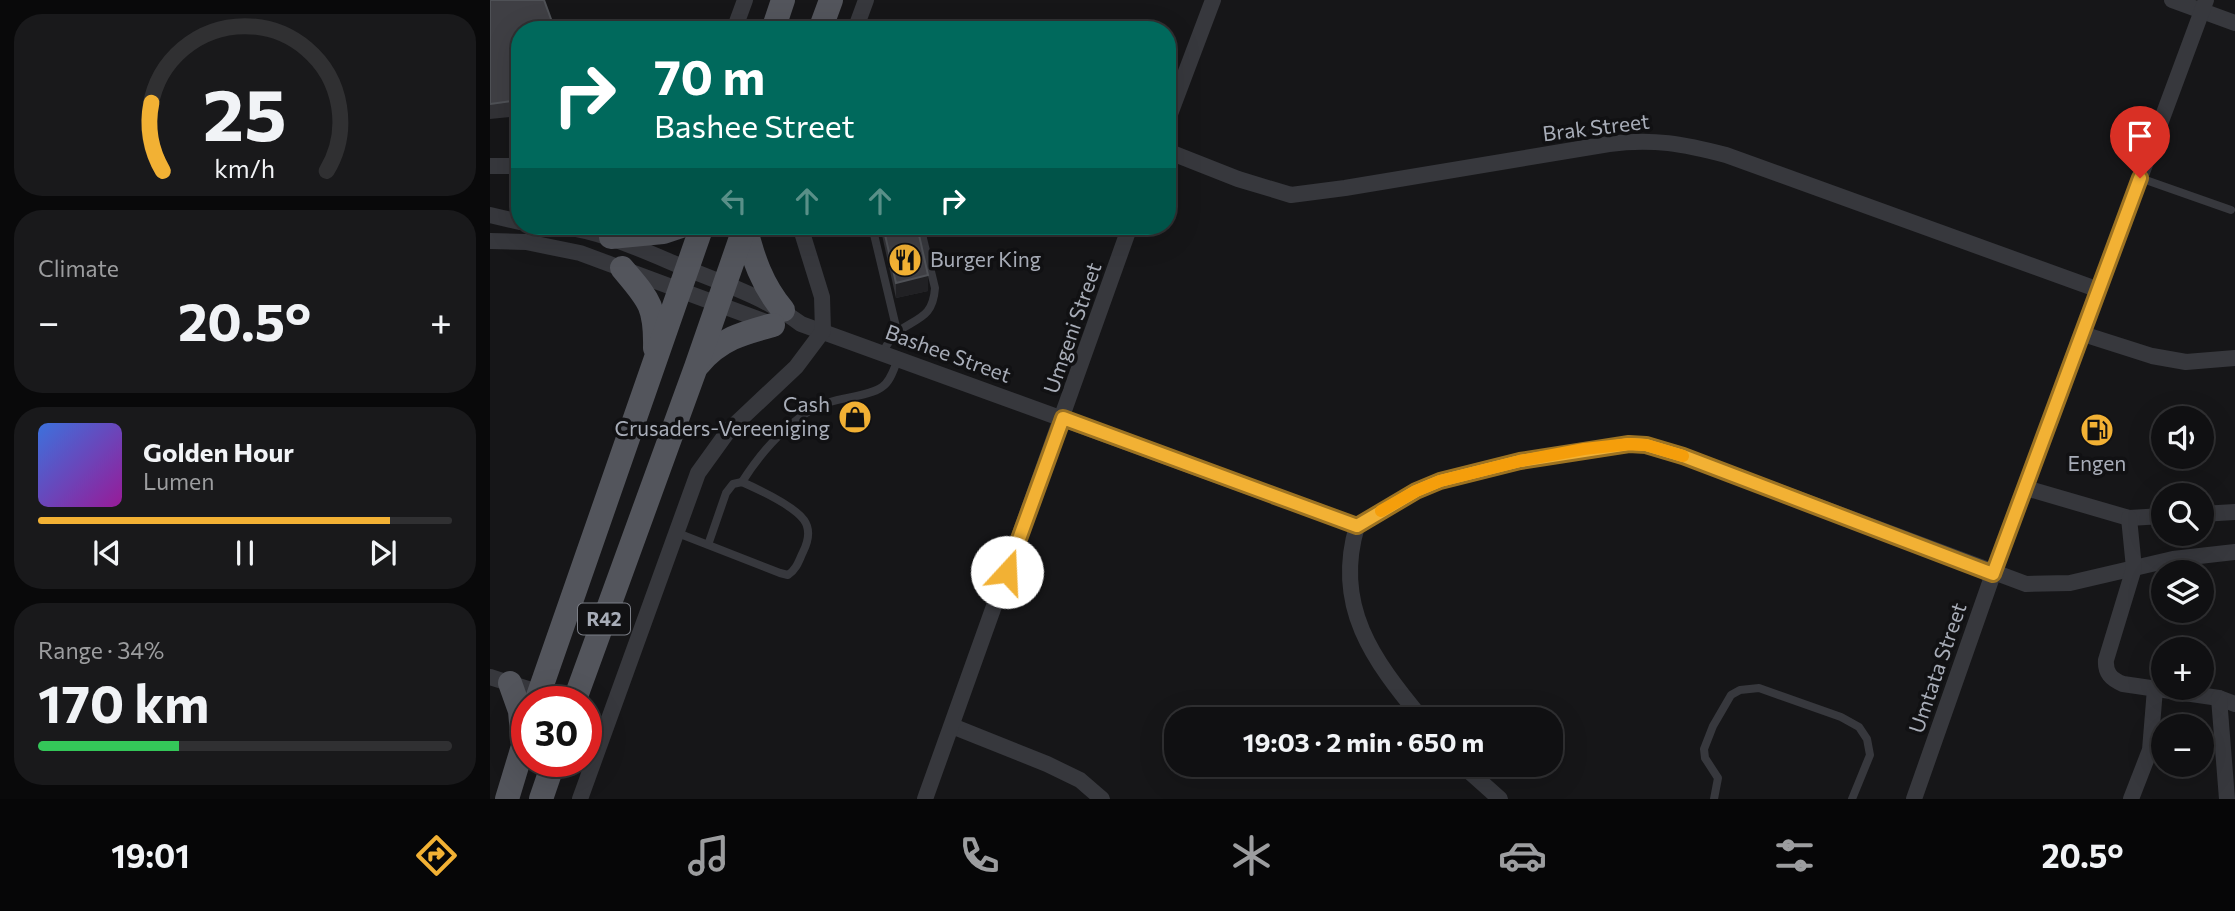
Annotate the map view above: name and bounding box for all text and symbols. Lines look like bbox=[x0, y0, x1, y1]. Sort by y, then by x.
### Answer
text: 70 m bbox=[654, 45, 765, 105]
icon: right bbox=[539, 49, 630, 140]
text: 25 bbox=[203, 68, 287, 157]
text: Bashee Street bbox=[654, 105, 855, 145]
pin bbox=[2110, 106, 2170, 178]
street label: Brak Street bbox=[1541, 108, 1651, 145]
icon: arrive bbox=[2121, 117, 2159, 155]
text: km/h bbox=[215, 153, 275, 183]
icon: left bbox=[715, 182, 753, 220]
icon: ahead bbox=[788, 182, 826, 220]
icon: ahead bbox=[861, 182, 899, 220]
icon: right bbox=[934, 182, 972, 220]
restaurant icon: Burger King bbox=[886, 241, 924, 279]
place label: Burger King bbox=[930, 246, 1041, 271]
text: Climate bbox=[38, 254, 119, 282]
street label: Umgeni Street bbox=[1038, 259, 1106, 396]
text: 20.5° bbox=[178, 288, 311, 352]
text: − bbox=[38, 297, 60, 344]
text: + bbox=[430, 297, 452, 344]
street label: Bashee Street bbox=[882, 318, 1015, 387]
place label: Cash Crusaders-Vereeniging bbox=[615, 391, 830, 440]
shop icon: Cash Crusaders-Vereeniging bbox=[836, 398, 874, 436]
map controls bbox=[2151, 406, 2214, 777]
button: sound bbox=[2151, 406, 2214, 469]
fuel station icon: Engen bbox=[2078, 411, 2116, 449]
text: Golden Hour bbox=[143, 436, 294, 467]
place label: Engen bbox=[2068, 450, 2126, 475]
text: Lumen bbox=[143, 467, 214, 495]
button: search bbox=[2151, 483, 2214, 546]
icon: previous bbox=[88, 534, 126, 572]
icon: pause bbox=[226, 534, 264, 572]
icon: next bbox=[364, 534, 402, 572]
position arrow bbox=[970, 535, 1044, 609]
button: layers bbox=[2151, 560, 2214, 623]
street label: Umtata Street bbox=[1903, 599, 1971, 736]
road number: R42 bbox=[578, 604, 630, 634]
text: Range · 34% bbox=[38, 636, 164, 664]
button: + bbox=[2151, 637, 2214, 700]
text: 170 km bbox=[38, 670, 210, 734]
speed limit sign: 30 bbox=[511, 686, 602, 777]
button: − bbox=[2151, 714, 2214, 777]
text: 19:03 · 2 min · 650 m bbox=[1243, 726, 1484, 757]
icon: directions bbox=[412, 831, 461, 880]
icon: music bbox=[684, 831, 733, 880]
icon: phone bbox=[955, 831, 1004, 880]
icon: climate bbox=[1227, 831, 1276, 880]
icon: car bbox=[1498, 831, 1547, 880]
icon: filters bbox=[1770, 831, 1819, 880]
text: 19:01 bbox=[111, 835, 190, 875]
text: 20.5° bbox=[2042, 835, 2124, 875]

